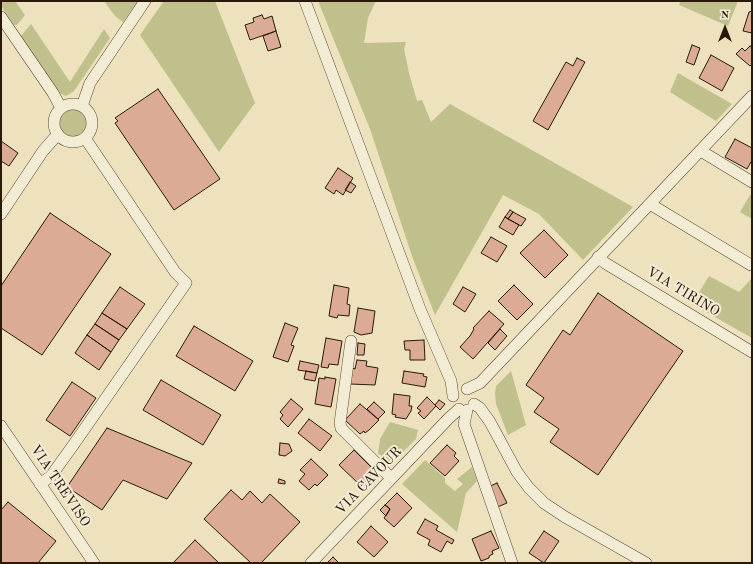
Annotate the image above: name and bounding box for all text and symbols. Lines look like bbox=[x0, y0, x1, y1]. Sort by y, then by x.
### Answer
north arrow bbox=[705, 8, 745, 48]
text: N bbox=[721, 10, 729, 21]
street label: VIA TIRINO bbox=[643, 264, 723, 320]
street label: VIA TREVISO bbox=[26, 442, 94, 530]
street label: VIA CAVOUR bbox=[332, 443, 406, 519]

